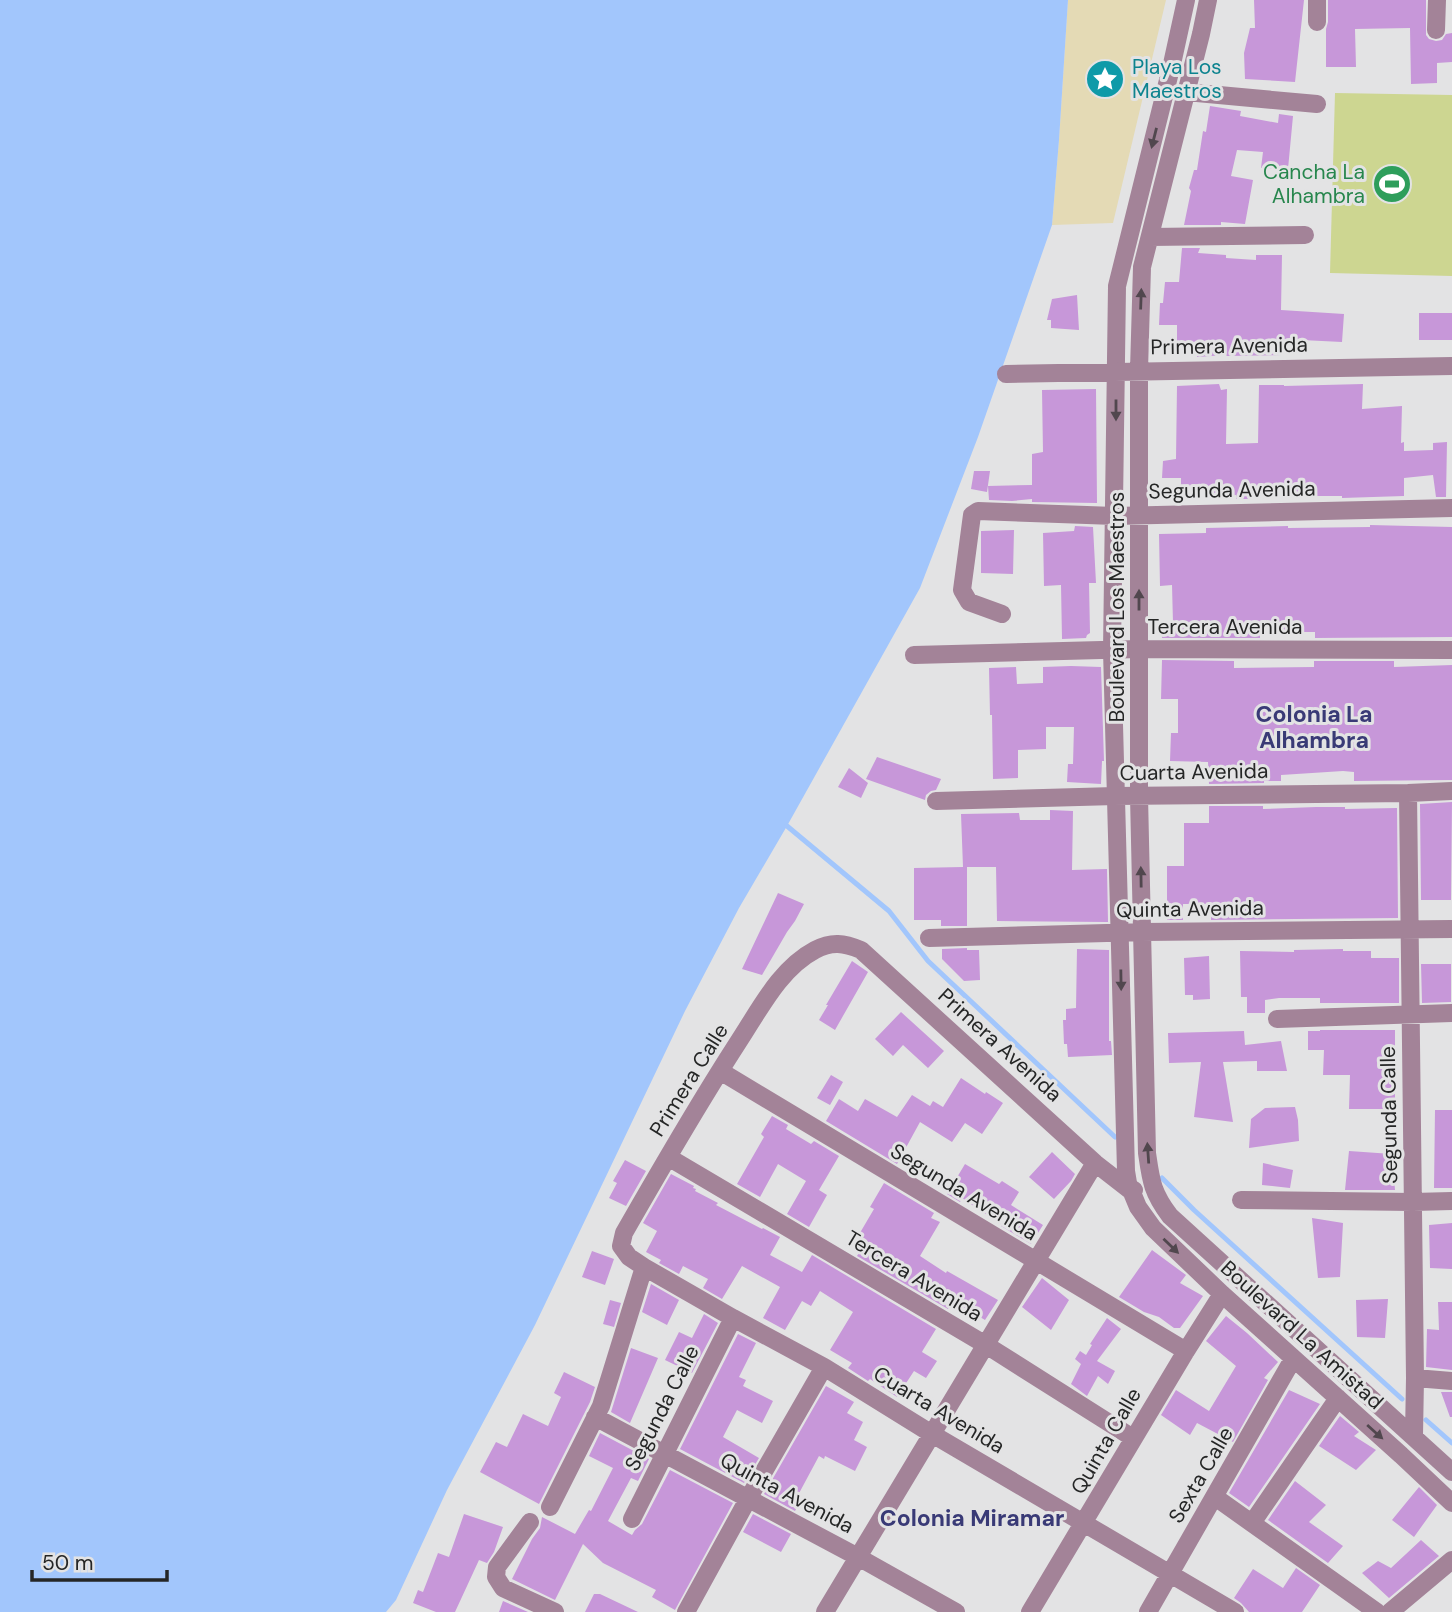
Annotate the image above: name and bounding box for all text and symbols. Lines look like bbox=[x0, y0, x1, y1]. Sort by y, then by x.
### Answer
place label: Playa Los Maestros bbox=[1132, 53, 1222, 105]
place icon: Playa Los Maestros bbox=[1084, 58, 1126, 100]
one-way arrow bbox=[1148, 127, 1159, 149]
place label: Cancha La Alhambra bbox=[1263, 158, 1365, 210]
sports icon: Cancha La Alhambra bbox=[1371, 163, 1413, 205]
one-way arrow bbox=[1136, 288, 1147, 310]
street label: Primera Avenida bbox=[1150, 331, 1308, 361]
one-way arrow bbox=[1110, 399, 1122, 421]
street label: Segunda Avenida bbox=[1148, 475, 1316, 505]
street label: Boulevard Los Maestros bbox=[1103, 492, 1131, 722]
one-way arrow bbox=[1133, 589, 1145, 611]
street label: Tercera Avenida bbox=[1148, 613, 1302, 641]
district label: Colonia La Alhambra bbox=[1256, 699, 1372, 755]
street label: Cuarta Avenida bbox=[1119, 757, 1269, 787]
one-way arrow bbox=[1136, 865, 1147, 887]
street label: Quinta Avenida bbox=[1116, 894, 1264, 924]
one-way arrow bbox=[1115, 970, 1127, 992]
street label: Primera Avenida bbox=[932, 982, 1068, 1108]
street label: Primera Calle bbox=[643, 1018, 735, 1142]
street label: Segunda Calle bbox=[1374, 1046, 1404, 1184]
street label: Segunda Avenida bbox=[885, 1137, 1043, 1247]
one-way arrow bbox=[1142, 1142, 1153, 1164]
street label: Tercera Avenida bbox=[840, 1224, 988, 1328]
one-way arrow bbox=[1162, 1237, 1179, 1253]
street label: Boulevard La Amistad bbox=[1215, 1254, 1389, 1416]
street label: Segunda Calle bbox=[618, 1340, 706, 1476]
street label: Cuarta Avenida bbox=[868, 1360, 1010, 1460]
street label: Quinta Calle bbox=[1064, 1383, 1148, 1499]
street label: Sexta Calle bbox=[1162, 1422, 1240, 1528]
one-way arrow bbox=[1366, 1424, 1384, 1440]
street label: Quinta Avenida bbox=[715, 1446, 859, 1540]
district label: Colonia Miramar bbox=[880, 1503, 1064, 1533]
scale bar bbox=[32, 1538, 166, 1582]
text: 50 m bbox=[42, 1549, 93, 1577]

